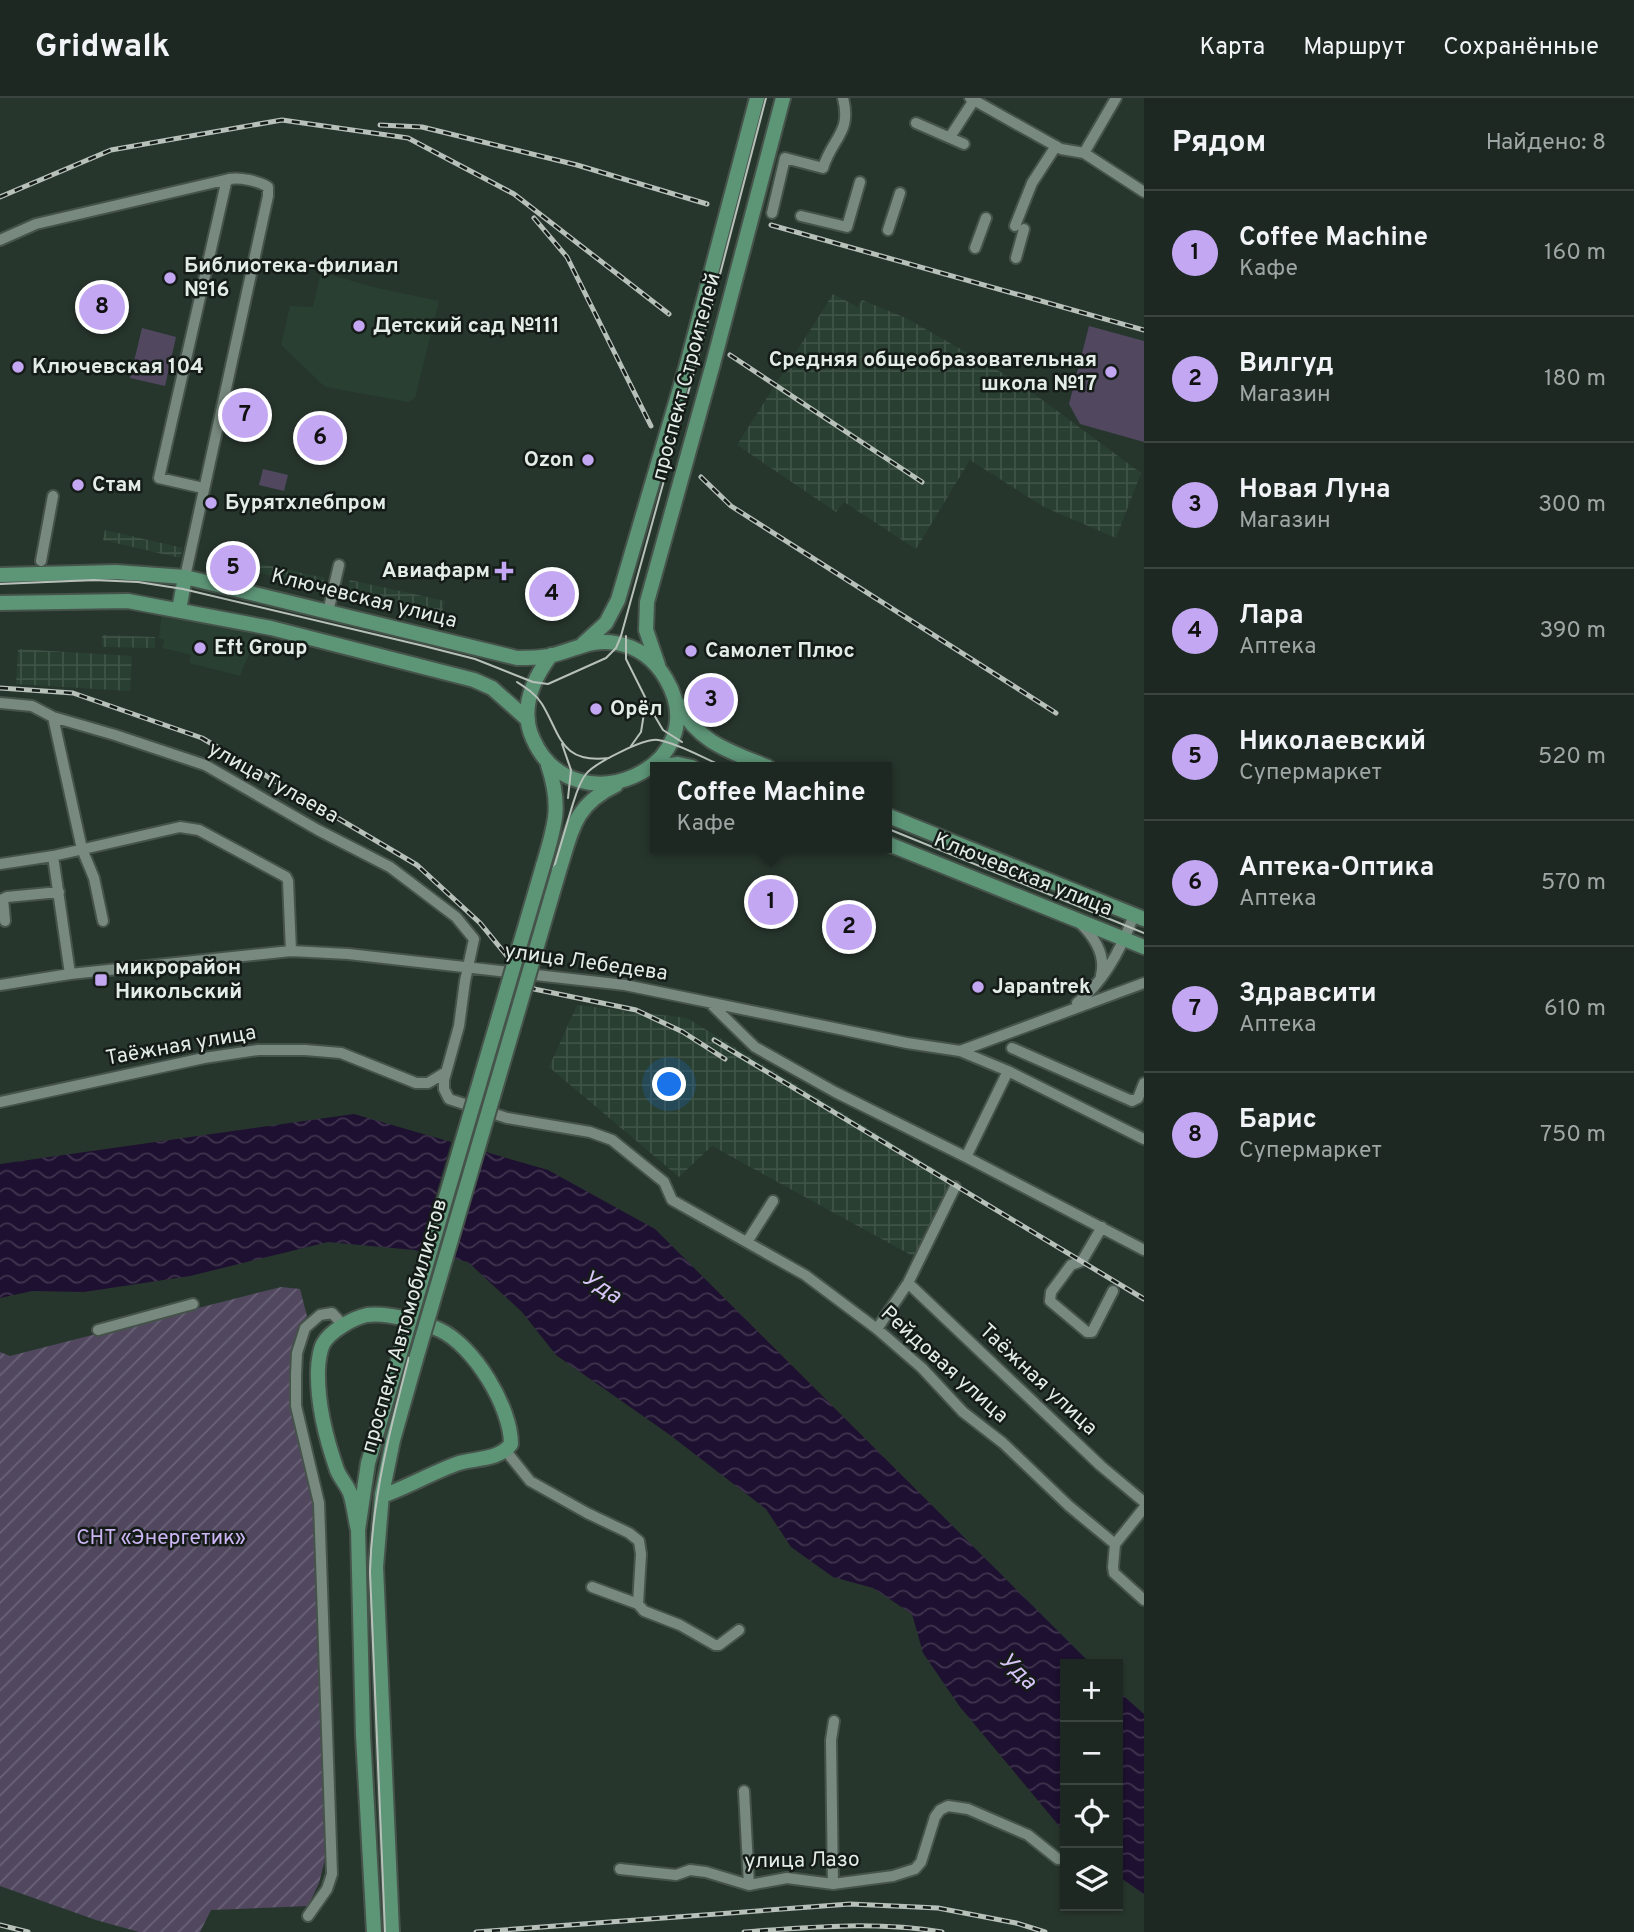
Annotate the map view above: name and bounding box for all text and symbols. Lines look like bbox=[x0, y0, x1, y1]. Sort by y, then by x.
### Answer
text: Gridwalk bbox=[35, 27, 170, 69]
text: Карта bbox=[1199, 33, 1265, 63]
text: Маршрут bbox=[1303, 33, 1405, 63]
text: Сохранённые bbox=[1443, 33, 1599, 63]
text: Рядом bbox=[1172, 125, 1266, 162]
text: Найдено: 8 bbox=[1486, 129, 1606, 158]
text: Coffee Machine bbox=[1239, 222, 1428, 255]
text: 1 bbox=[1190, 239, 1200, 268]
text: 160 m bbox=[1544, 239, 1606, 268]
place label: Библиотека-филиал №16 bbox=[184, 253, 399, 304]
text: Кафе bbox=[1239, 255, 1298, 284]
marker: Библиотека-филиал №16 bbox=[162, 270, 178, 286]
street label: проспект Строителей bbox=[646, 270, 728, 484]
pin: 8 bbox=[79, 281, 125, 333]
place label: Детский сад №111 bbox=[373, 313, 560, 340]
marker: Детский сад №111 bbox=[351, 318, 367, 334]
place label: Средняя общеобразовательная школа №17 bbox=[769, 347, 1097, 398]
text: Вилгуд bbox=[1239, 348, 1334, 381]
place label: Ключевская 104 bbox=[32, 354, 204, 381]
marker: Ключевская 104 bbox=[10, 359, 26, 375]
marker: Средняя общеобразовательная школа №17 bbox=[1103, 364, 1119, 380]
text: 2 bbox=[1188, 365, 1202, 394]
text: 180 m bbox=[1544, 365, 1606, 394]
text: Магазин bbox=[1239, 381, 1331, 410]
pin: 7 bbox=[222, 389, 268, 441]
pin: 6 bbox=[297, 412, 343, 464]
place label: Ozon bbox=[524, 447, 574, 474]
marker: Ozon bbox=[580, 452, 596, 468]
place label: Стам bbox=[92, 472, 142, 499]
text: Новая Луна bbox=[1239, 474, 1391, 507]
marker: Стам bbox=[70, 477, 86, 493]
place label: Бурятхлебпром bbox=[225, 490, 386, 517]
text: 3 bbox=[1188, 491, 1202, 520]
text: 300 m bbox=[1538, 491, 1606, 520]
marker: Бурятхлебпром bbox=[203, 495, 219, 511]
text: Магазин bbox=[1239, 507, 1331, 536]
pin: 5 bbox=[210, 542, 256, 594]
place label: Авиафарм bbox=[382, 558, 490, 585]
street label: Ключевская улица bbox=[268, 563, 460, 635]
marker: Авиафарм bbox=[496, 563, 512, 579]
pin: 4 bbox=[529, 568, 575, 620]
text: Лара bbox=[1239, 600, 1303, 633]
text: 4 bbox=[1188, 617, 1202, 646]
text: 390 m bbox=[1539, 617, 1606, 646]
text: Аптека bbox=[1239, 633, 1316, 662]
place label: Eft Group bbox=[214, 635, 307, 662]
place label: Самолет Плюс bbox=[705, 638, 855, 665]
marker: Eft Group bbox=[192, 640, 208, 656]
marker: Самолет Плюс bbox=[683, 643, 699, 659]
pin: 3 bbox=[688, 674, 734, 726]
place label: Орёл bbox=[610, 696, 663, 723]
marker: Орёл bbox=[588, 701, 604, 717]
text: Николаевский bbox=[1239, 726, 1426, 759]
street label: улица Тулаева bbox=[203, 736, 343, 830]
text: 5 bbox=[1188, 743, 1202, 772]
text: 520 m bbox=[1538, 743, 1606, 772]
text: Супермаркет bbox=[1239, 759, 1382, 788]
popup bbox=[650, 762, 892, 853]
text: Coffee Machine bbox=[677, 777, 865, 810]
text: Кафе bbox=[677, 810, 735, 839]
street label: Ключевская улица bbox=[930, 827, 1116, 923]
text: Аптека-Оптика bbox=[1239, 852, 1434, 885]
text: 6 bbox=[1188, 869, 1202, 898]
text: 570 m bbox=[1541, 869, 1606, 898]
pin: 1 bbox=[748, 876, 794, 928]
text: Аптека bbox=[1239, 885, 1316, 914]
pin: 2 bbox=[826, 901, 872, 953]
street label: улица Лебедева bbox=[503, 938, 669, 988]
place label: микрорайон Никольский bbox=[115, 955, 242, 1006]
marker: микрорайон Никольский bbox=[93, 972, 109, 988]
place label: Japantrek bbox=[992, 974, 1091, 1001]
text: Здравсити bbox=[1239, 978, 1377, 1011]
marker: Japantrek bbox=[970, 979, 986, 995]
text: 7 bbox=[1189, 995, 1201, 1024]
text: 610 m bbox=[1544, 995, 1606, 1024]
text: Аптека bbox=[1239, 1011, 1316, 1040]
street label: Таёжная улица bbox=[104, 1019, 258, 1073]
your location bbox=[652, 1067, 686, 1101]
text: Барис bbox=[1239, 1104, 1317, 1137]
text: 8 bbox=[1188, 1121, 1202, 1150]
text: 750 m bbox=[1540, 1121, 1606, 1150]
text: Супермаркет bbox=[1239, 1137, 1382, 1166]
street label: проспект Автомобилистов bbox=[356, 1196, 454, 1456]
water label: Уда bbox=[576, 1264, 626, 1312]
street label: Рейдовая улица bbox=[874, 1300, 1014, 1430]
street label: Таёжная улица bbox=[973, 1318, 1103, 1442]
park label: СНТ «Энергетик» bbox=[76, 1525, 246, 1552]
water label: Уда bbox=[992, 1647, 1042, 1697]
map controls bbox=[1060, 1659, 1123, 1911]
button: + bbox=[1060, 1659, 1123, 1722]
button: − bbox=[1060, 1722, 1123, 1785]
button: locate bbox=[1060, 1785, 1123, 1848]
street label: улица Лазо bbox=[744, 1846, 860, 1876]
button: layers bbox=[1060, 1848, 1123, 1911]

